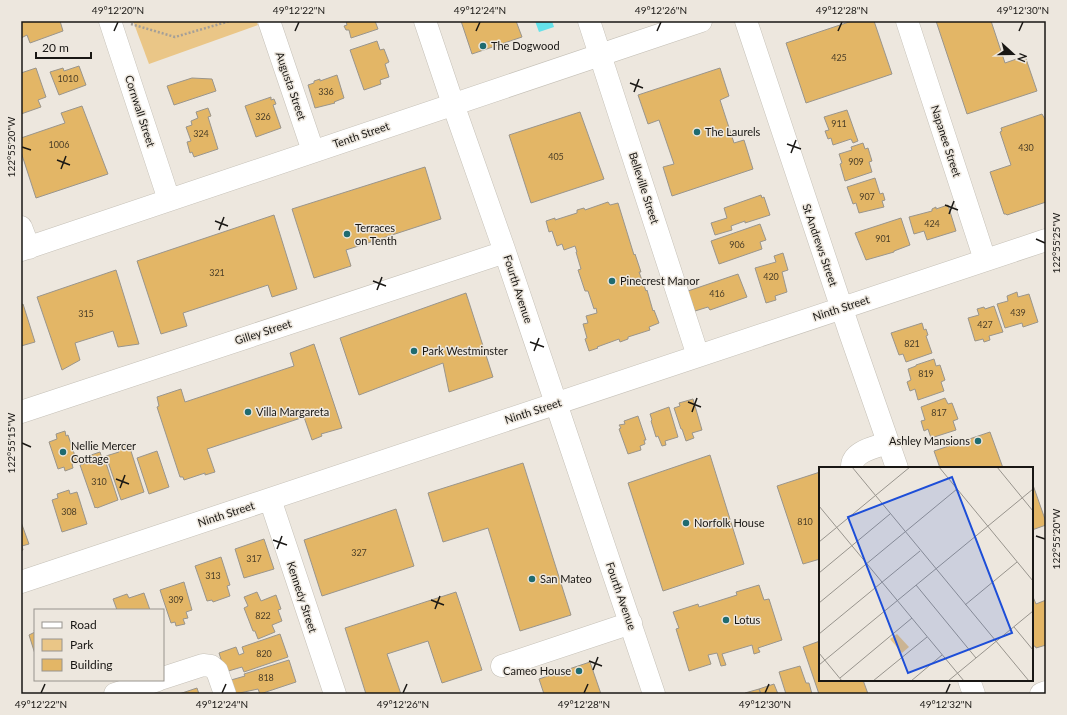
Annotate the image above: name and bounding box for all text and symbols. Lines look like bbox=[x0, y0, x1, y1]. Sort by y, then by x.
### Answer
text: 49°12'20"N bbox=[92, 4, 144, 16]
text: 49°12'22"N bbox=[273, 4, 325, 16]
text: 49°12'24"N bbox=[454, 4, 506, 16]
text: 49°12'26"N bbox=[635, 4, 687, 16]
text: 49°12'28"N bbox=[816, 4, 868, 16]
text: 49°12'30"N bbox=[997, 4, 1049, 16]
scale bar bbox=[36, 34, 91, 60]
north arrow bbox=[993, 34, 1033, 74]
place label: The Dogwood bbox=[491, 39, 560, 52]
text: 20 m bbox=[42, 40, 69, 55]
marker: The Dogwood bbox=[478, 41, 488, 51]
street label: Augusta Street bbox=[274, 50, 309, 122]
text: N bbox=[1015, 51, 1030, 64]
house number: 425 bbox=[831, 52, 847, 63]
house number: 1010 bbox=[58, 73, 78, 84]
street label: Cornwall Street bbox=[123, 73, 158, 148]
house number: 336 bbox=[318, 86, 334, 97]
street label: Napanee Street bbox=[929, 103, 964, 179]
house number: 326 bbox=[255, 111, 271, 122]
text: 122°55'20"W bbox=[5, 116, 17, 177]
house number: 911 bbox=[831, 118, 847, 129]
street label: Tenth Street bbox=[331, 119, 391, 150]
place label: The Laurels bbox=[705, 125, 761, 138]
marker: The Laurels bbox=[692, 127, 702, 137]
house number: 324 bbox=[193, 128, 209, 139]
house number: 1006 bbox=[49, 139, 69, 150]
house number: 430 bbox=[1018, 142, 1034, 153]
street label: Belleville Street bbox=[627, 150, 662, 225]
house number: 405 bbox=[548, 151, 564, 162]
house number: 909 bbox=[848, 156, 864, 167]
house number: 907 bbox=[859, 191, 875, 202]
street label: St Andrews Street bbox=[800, 202, 841, 288]
text: 122°55'25"W bbox=[1050, 212, 1062, 273]
house number: 424 bbox=[924, 218, 940, 229]
place label: Terraces on Tenth bbox=[355, 221, 397, 247]
marker: Terraces on Tenth bbox=[342, 229, 352, 239]
house number: 901 bbox=[875, 233, 891, 244]
house number: 906 bbox=[729, 239, 745, 250]
street label: Fourth Avenue bbox=[501, 253, 536, 325]
house number: 321 bbox=[209, 267, 225, 278]
house number: 420 bbox=[763, 271, 779, 282]
place label: Pinecrest Manor bbox=[620, 274, 699, 287]
marker: Pinecrest Manor bbox=[607, 276, 617, 286]
house number: 416 bbox=[709, 288, 725, 299]
street label: Ninth Street bbox=[811, 292, 871, 323]
house number: 439 bbox=[1010, 307, 1026, 318]
house number: 315 bbox=[78, 308, 94, 319]
street label: Gilley Street bbox=[233, 316, 293, 347]
house number: 427 bbox=[977, 319, 993, 330]
house number: 821 bbox=[904, 338, 920, 349]
place label: Park Westminster bbox=[422, 344, 508, 357]
marker: Park Westminster bbox=[409, 346, 419, 356]
house number: 819 bbox=[918, 368, 934, 379]
street label: Ninth Street bbox=[503, 395, 563, 426]
place label: Villa Margareta bbox=[256, 405, 329, 418]
marker: Villa Margareta bbox=[243, 407, 253, 417]
house number: 817 bbox=[931, 407, 947, 418]
text: 122°55'15"W bbox=[5, 412, 17, 473]
place label: Ashley Mansions bbox=[889, 434, 970, 447]
marker: Ashley Mansions bbox=[973, 436, 983, 446]
place label: Nellie Mercer Cottage bbox=[71, 439, 136, 465]
marker: Nellie Mercer Cottage bbox=[58, 447, 68, 457]
inset map bbox=[819, 467, 1033, 681]
house number: 310 bbox=[91, 476, 107, 487]
street label: Ninth Street bbox=[196, 498, 256, 529]
house number: 308 bbox=[61, 506, 77, 517]
text: 122°55'20"W bbox=[1050, 508, 1062, 569]
place label: Norfolk House bbox=[694, 516, 765, 529]
house number: 810 bbox=[797, 516, 813, 527]
marker: Norfolk House bbox=[681, 518, 691, 528]
house number: 327 bbox=[351, 547, 367, 558]
house number: 317 bbox=[246, 553, 262, 564]
street label: Kennedy Street bbox=[285, 560, 320, 634]
street label: Fourth Avenue bbox=[604, 560, 639, 632]
house number: 313 bbox=[205, 570, 221, 581]
place label: San Mateo bbox=[540, 572, 592, 585]
marker: San Mateo bbox=[527, 574, 537, 584]
house number: 309 bbox=[168, 594, 184, 605]
legend bbox=[34, 609, 164, 681]
house number: 822 bbox=[255, 610, 271, 621]
place label: Lotus bbox=[734, 613, 760, 626]
marker: Lotus bbox=[721, 615, 731, 625]
text: Road bbox=[70, 617, 97, 632]
text: Park bbox=[70, 637, 94, 652]
house number: 820 bbox=[256, 648, 272, 659]
text: Building bbox=[70, 657, 113, 672]
place label: Cameo House bbox=[503, 664, 571, 677]
marker: Cameo House bbox=[574, 666, 584, 676]
house number: 818 bbox=[258, 672, 274, 683]
text: 49°12'22"N bbox=[15, 698, 67, 710]
text: 49°12'24"N bbox=[196, 698, 248, 710]
text: 49°12'26"N bbox=[377, 698, 429, 710]
text: 49°12'28"N bbox=[558, 698, 610, 710]
text: 49°12'30"N bbox=[739, 698, 791, 710]
text: 49°12'32"N bbox=[920, 698, 972, 710]

